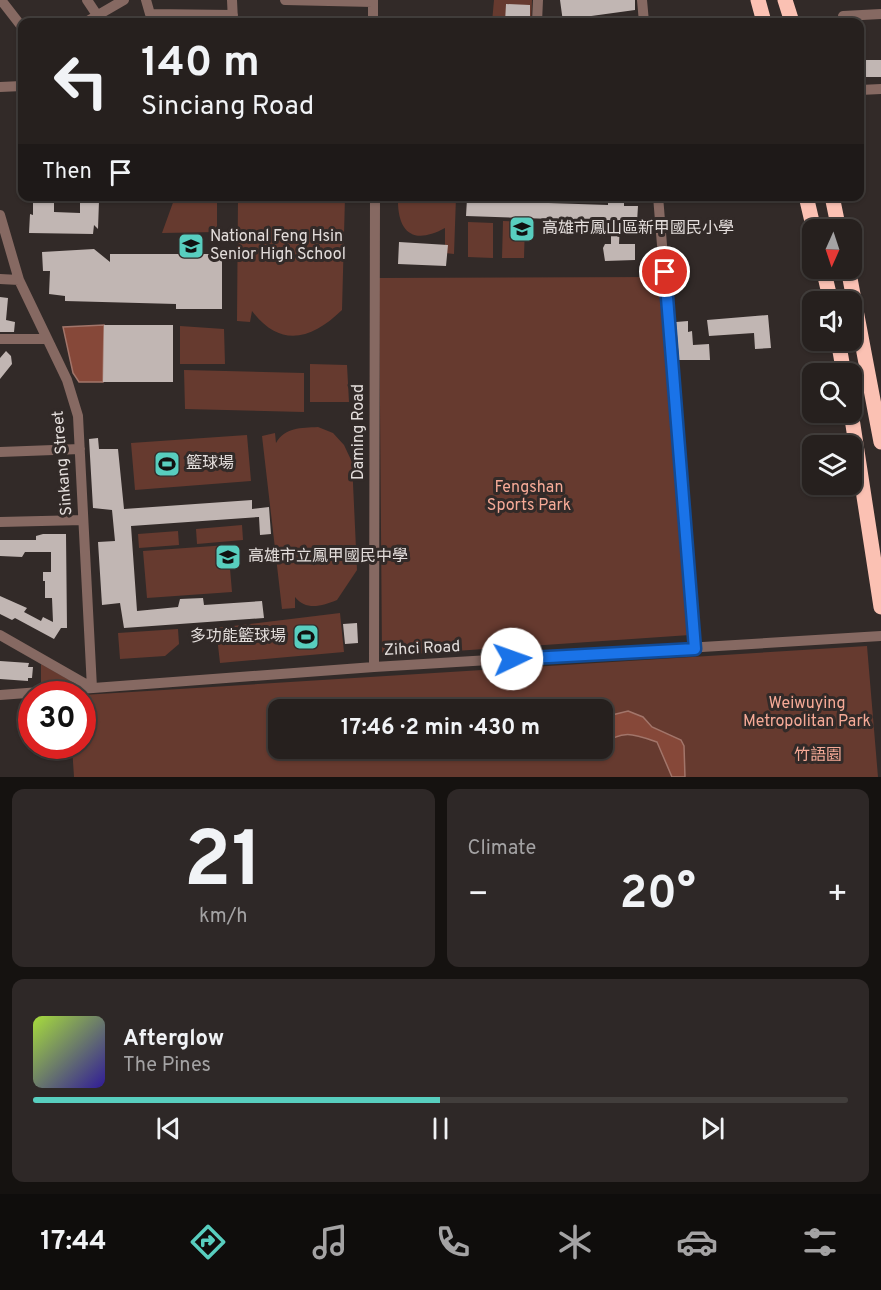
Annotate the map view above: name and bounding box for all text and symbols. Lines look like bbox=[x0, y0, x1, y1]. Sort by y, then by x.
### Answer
text: 140 m bbox=[141, 38, 260, 91]
icon: left bbox=[42, 42, 120, 120]
text: Sinciang Road bbox=[141, 90, 314, 124]
icon: arrive bbox=[104, 156, 137, 189]
text: Then bbox=[42, 159, 92, 186]
school or university icon: 高雄市鳳山區新甲國民小學 bbox=[507, 214, 537, 244]
place label: 高雄市鳳山區新甲國民小學 bbox=[542, 219, 734, 239]
north arrow bbox=[802, 219, 862, 279]
map controls bbox=[802, 219, 862, 495]
place label: National Feng Hsin Senior High School bbox=[210, 227, 346, 265]
school or university icon: National Feng Hsin Senior High School bbox=[176, 231, 206, 261]
pin bbox=[639, 246, 690, 297]
icon: arrive bbox=[648, 255, 681, 288]
button: sound bbox=[802, 291, 862, 351]
button: search bbox=[802, 363, 862, 423]
street label: Daming Road bbox=[349, 384, 369, 480]
street label: Sinkang Street bbox=[48, 410, 78, 516]
button: layers bbox=[802, 435, 862, 495]
sports icon: 籃球場 bbox=[152, 449, 182, 479]
place label: 籃球場 bbox=[186, 453, 234, 474]
park label: Fengshan Sports Park bbox=[487, 478, 571, 516]
school or university icon: 高雄市立鳳甲國民中學 bbox=[213, 542, 243, 572]
place label: 高雄市立鳳甲國民中學 bbox=[248, 547, 408, 567]
sports icon: 多功能籃球場 bbox=[291, 622, 321, 652]
place label: 多功能籃球場 bbox=[190, 626, 286, 647]
position arrow bbox=[480, 627, 544, 691]
street label: Zihci Road bbox=[383, 637, 461, 661]
speed limit sign: 30 bbox=[18, 681, 96, 759]
park label: Weiwuying Metropolitan Park bbox=[743, 694, 871, 732]
text: 17:46 · 2 min · 430 m bbox=[341, 715, 540, 742]
park label: 竹語園 bbox=[794, 746, 842, 766]
text: 21 bbox=[184, 815, 263, 914]
text: Climate bbox=[468, 836, 536, 862]
text: 20° bbox=[620, 867, 696, 924]
text: − bbox=[468, 875, 489, 917]
text: + bbox=[827, 875, 848, 917]
text: km/h bbox=[199, 904, 248, 930]
text: Afterglow bbox=[123, 1026, 224, 1053]
text: The Pines bbox=[123, 1053, 211, 1079]
icon: previous bbox=[152, 1112, 185, 1145]
icon: pause bbox=[424, 1112, 457, 1145]
icon: next bbox=[696, 1112, 729, 1145]
icon: directions bbox=[187, 1221, 229, 1263]
icon: music bbox=[309, 1221, 351, 1263]
icon: phone bbox=[432, 1221, 474, 1263]
icon: climate bbox=[554, 1221, 596, 1263]
icon: car bbox=[676, 1221, 718, 1263]
icon: filters bbox=[799, 1221, 841, 1263]
text: 17:44 bbox=[40, 1225, 107, 1259]

